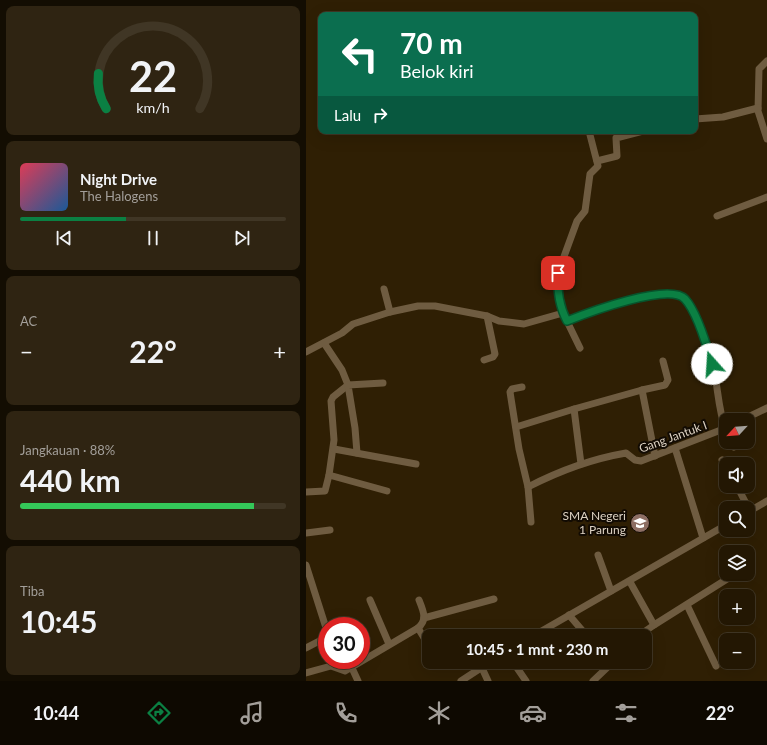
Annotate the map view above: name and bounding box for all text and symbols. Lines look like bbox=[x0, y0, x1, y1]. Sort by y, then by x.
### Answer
text: 70 m bbox=[400, 26, 463, 60]
icon: left bbox=[334, 28, 386, 80]
text: 22 bbox=[129, 50, 177, 100]
text: Belok kiri bbox=[400, 60, 474, 82]
text: km/h bbox=[136, 98, 170, 115]
icon: right bbox=[369, 104, 391, 126]
text: Lalu bbox=[334, 106, 361, 124]
text: Night Drive bbox=[80, 170, 157, 188]
text: The Halogens bbox=[80, 188, 158, 204]
icon: previous bbox=[53, 227, 75, 249]
icon: pause bbox=[142, 227, 164, 249]
icon: next bbox=[231, 227, 253, 249]
pin bbox=[541, 256, 575, 290]
icon: arrive bbox=[547, 262, 569, 284]
text: AC bbox=[20, 313, 37, 329]
text: 22° bbox=[129, 333, 177, 369]
text: − bbox=[20, 338, 33, 365]
text: + bbox=[273, 338, 286, 365]
position arrow bbox=[691, 343, 733, 385]
north arrow bbox=[719, 413, 755, 449]
map controls bbox=[719, 413, 755, 669]
street label: Gang Jantuk I bbox=[637, 417, 709, 456]
text: Jangkauan · 88% bbox=[20, 442, 115, 458]
button: sound bbox=[719, 457, 755, 493]
text: 440 km bbox=[20, 462, 121, 498]
button: search bbox=[719, 501, 755, 537]
place label: SMA Negeri 1 Parung bbox=[563, 508, 626, 537]
school or university icon: SMA Negeri 1 Parung bbox=[629, 512, 651, 534]
button: layers bbox=[719, 545, 755, 581]
text: Tiba bbox=[20, 583, 45, 599]
button: + bbox=[719, 589, 755, 625]
text: 10:45 bbox=[20, 603, 97, 639]
speed limit sign: 30 bbox=[318, 617, 370, 669]
button: − bbox=[719, 633, 755, 669]
text: 10:45 · 1 mnt · 230 m bbox=[466, 640, 608, 658]
icon: directions bbox=[145, 699, 173, 727]
icon: music bbox=[238, 699, 266, 727]
icon: phone bbox=[332, 699, 360, 727]
icon: climate bbox=[425, 699, 453, 727]
icon: car bbox=[519, 699, 547, 727]
icon: filters bbox=[612, 699, 640, 727]
text: 10:44 bbox=[33, 702, 79, 724]
text: 22° bbox=[706, 702, 734, 724]

